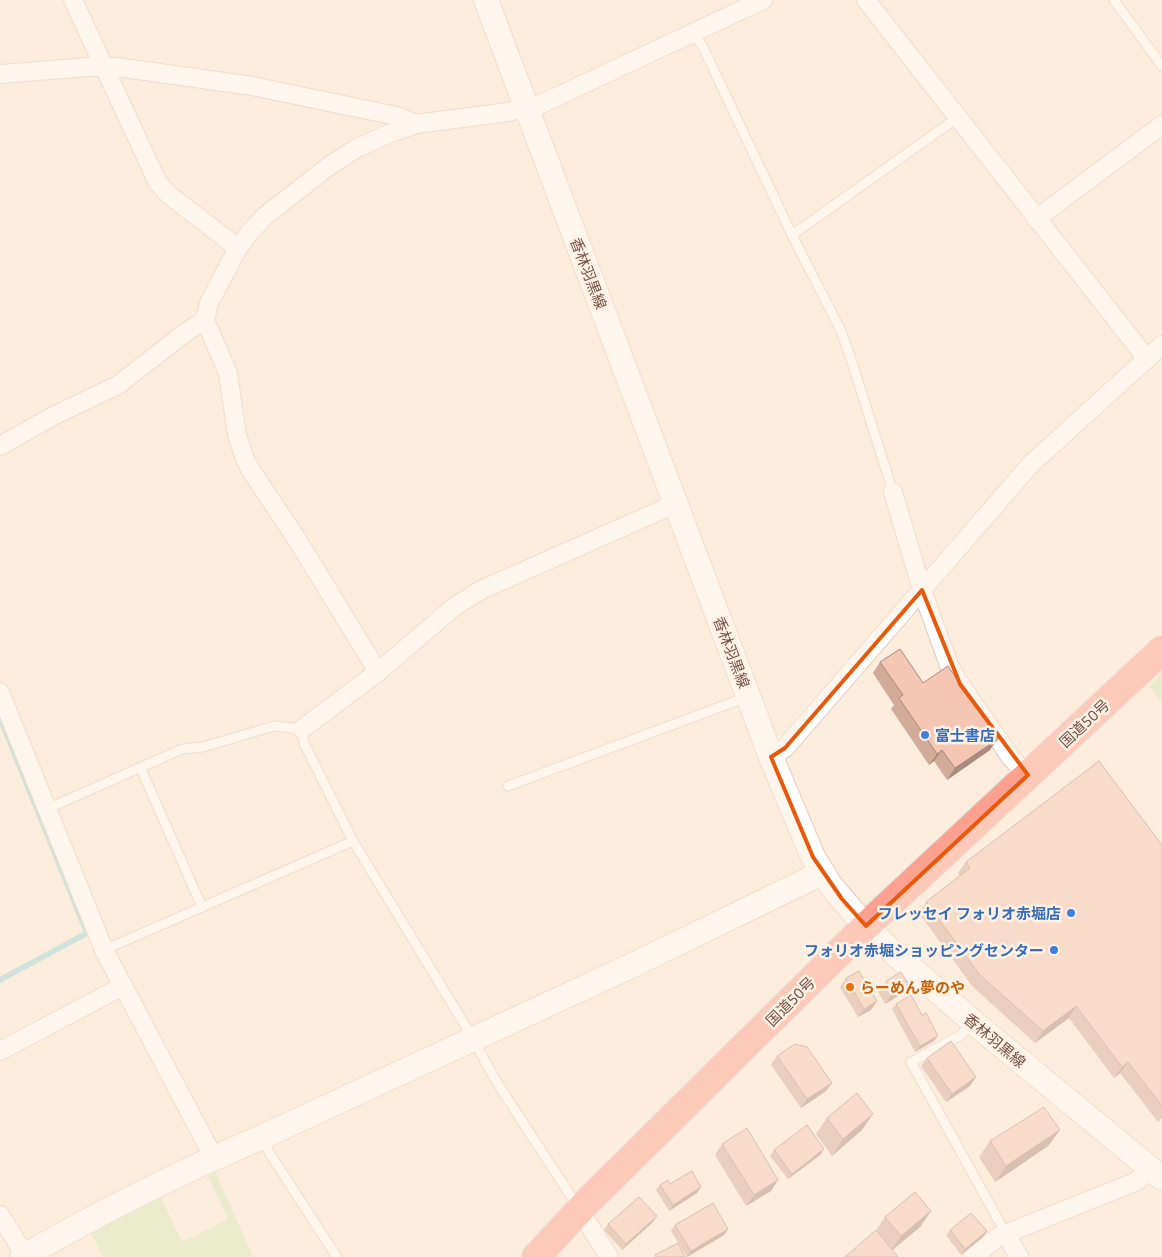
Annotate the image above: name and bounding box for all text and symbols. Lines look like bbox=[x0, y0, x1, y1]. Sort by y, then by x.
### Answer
street label: 香林羽黒線 bbox=[567, 235, 611, 311]
street label: 香林羽黒線 bbox=[710, 614, 754, 690]
street label: 国道50号 bbox=[1055, 695, 1113, 751]
place label: 富士書店 bbox=[935, 726, 995, 744]
marker: 富士書店 bbox=[919, 729, 931, 741]
place label: フレッセイ フォリオ赤堀店 bbox=[878, 904, 1061, 922]
marker: フレッセイ フォリオ赤堀店 bbox=[1065, 907, 1077, 919]
place label: フォリオ赤堀ショッピングセンター bbox=[804, 941, 1044, 959]
marker: フォリオ赤堀ショッピングセンター bbox=[1048, 944, 1060, 956]
street label: 国道50号 bbox=[762, 973, 818, 1029]
place label: らーめん夢のや bbox=[860, 978, 965, 996]
marker: らーめん夢のや bbox=[844, 981, 856, 993]
street label: 香林羽黒線 bbox=[960, 1009, 1030, 1071]

